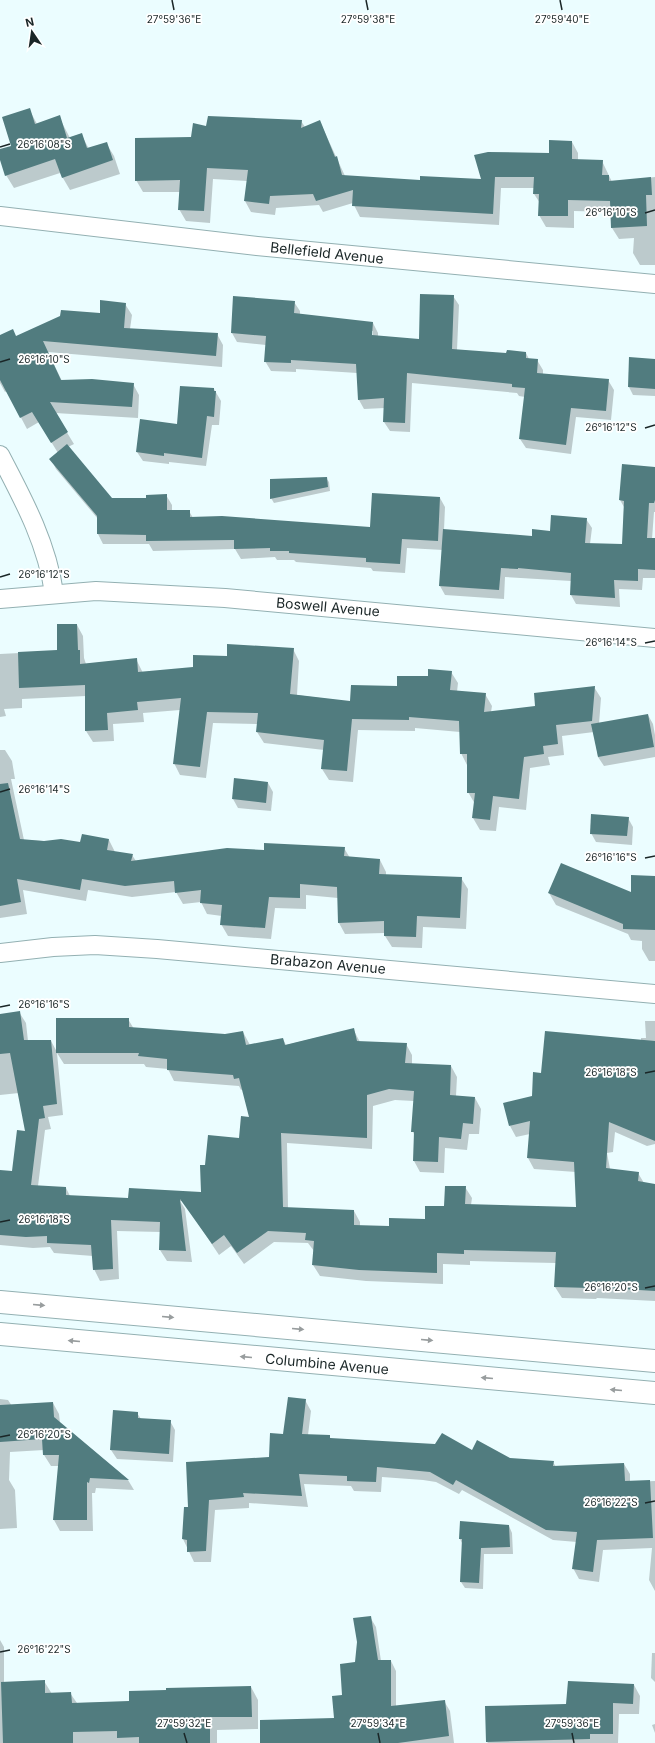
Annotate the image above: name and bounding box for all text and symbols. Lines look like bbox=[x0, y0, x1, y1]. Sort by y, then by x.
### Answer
north arrow bbox=[12, 12, 52, 52]
text: 27°59'36"E bbox=[147, 13, 201, 25]
text: 27°59'38"E bbox=[341, 13, 395, 25]
text: 27°59'40"E bbox=[535, 13, 589, 25]
text: N bbox=[24, 14, 35, 30]
text: 26°16'08"S bbox=[17, 138, 71, 150]
text: 26°16'10"S bbox=[585, 206, 637, 218]
street label: Bellefield Avenue bbox=[269, 238, 385, 267]
text: 26°16'10"S bbox=[18, 353, 70, 365]
text: 26°16'12"S bbox=[585, 421, 637, 433]
text: 26°16'12"S bbox=[18, 568, 70, 580]
street label: Boswell Avenue bbox=[275, 593, 381, 620]
text: 26°16'14"S bbox=[585, 636, 637, 648]
text: 26°16'14"S bbox=[18, 783, 70, 795]
text: 26°16'16"S bbox=[585, 851, 637, 863]
street label: Brabazon Avenue bbox=[269, 950, 387, 977]
text: 26°16'16"S bbox=[18, 998, 70, 1010]
text: 26°16'18"S bbox=[585, 1066, 637, 1078]
text: 26°16'18"S bbox=[18, 1213, 70, 1225]
text: 26°16'20"S bbox=[584, 1281, 638, 1293]
one-way arrow bbox=[33, 1302, 45, 1309]
one-way arrow bbox=[162, 1314, 174, 1321]
one-way arrow bbox=[292, 1325, 304, 1332]
one-way arrow bbox=[68, 1337, 80, 1344]
one-way arrow bbox=[421, 1337, 433, 1344]
street label: Columbine Avenue bbox=[264, 1350, 390, 1377]
one-way arrow bbox=[240, 1353, 252, 1360]
one-way arrow bbox=[481, 1375, 493, 1381]
one-way arrow bbox=[610, 1387, 622, 1393]
text: 26°16'20"S bbox=[17, 1428, 71, 1440]
text: 26°16'22"S bbox=[584, 1496, 638, 1508]
text: 26°16'22"S bbox=[17, 1643, 71, 1655]
text: 27°59'32"E bbox=[157, 1717, 211, 1729]
text: 27°59'34"E bbox=[351, 1717, 405, 1729]
text: 27°59'36"E bbox=[545, 1717, 599, 1729]

